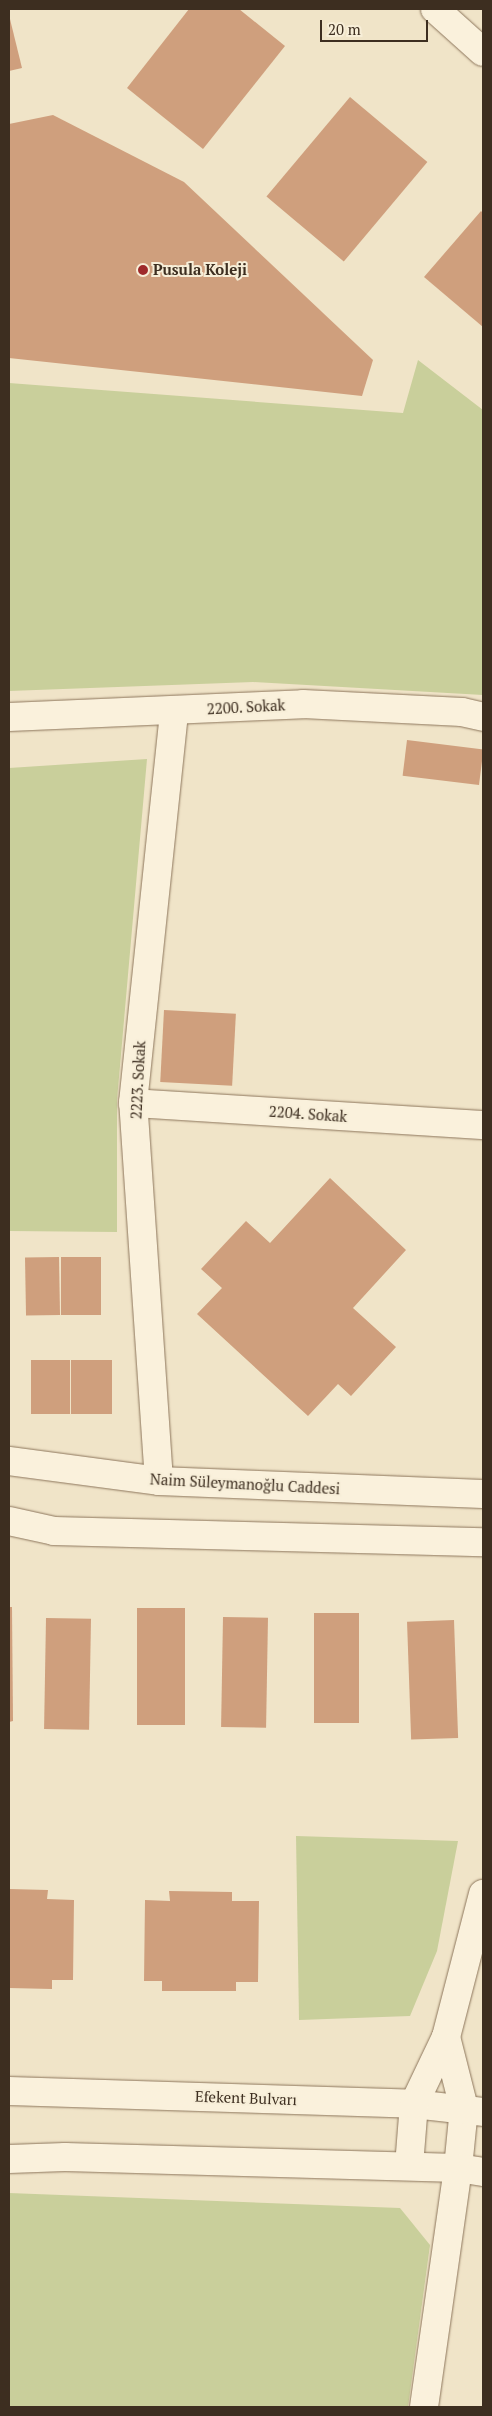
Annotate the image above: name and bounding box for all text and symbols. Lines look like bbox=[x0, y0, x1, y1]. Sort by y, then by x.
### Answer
scale bar bbox=[322, 10, 430, 42]
text: 20 m bbox=[328, 19, 361, 39]
place label: Pusula Koleji bbox=[153, 261, 247, 279]
marker: Pusula Koleji bbox=[137, 264, 149, 276]
street label: 2200. Sokak bbox=[206, 696, 286, 718]
street label: 2223. Sokak bbox=[127, 1040, 149, 1120]
street label: 2204. Sokak bbox=[268, 1102, 348, 1126]
street label: Naim Süleymanoğlu Caddesi bbox=[149, 1470, 341, 1498]
street label: Efekent Bulvarı bbox=[195, 2087, 297, 2109]

